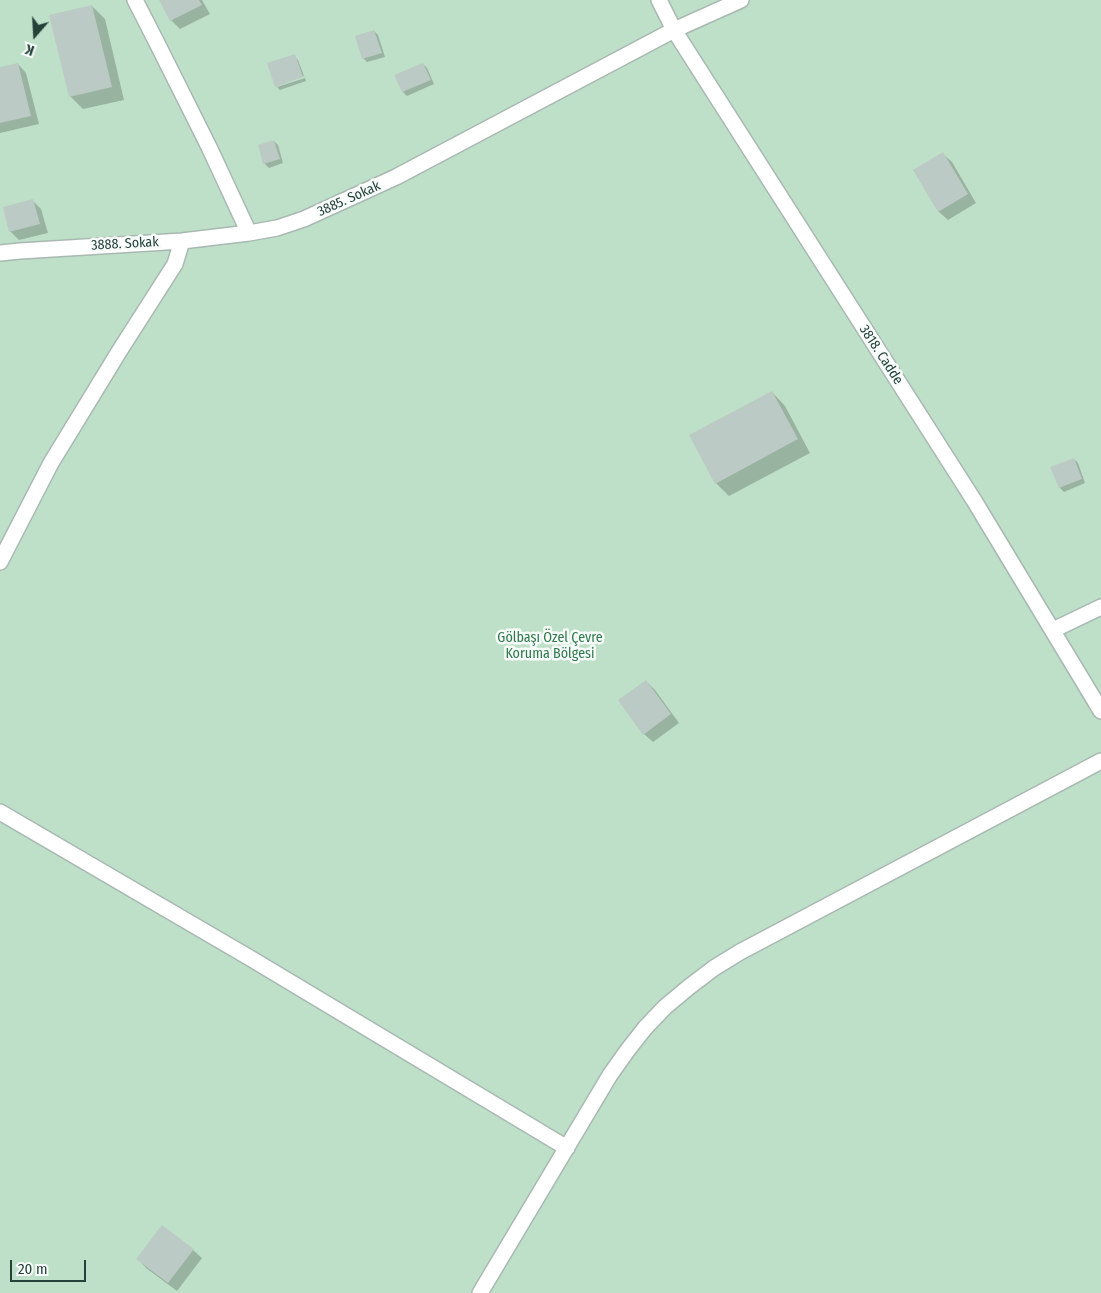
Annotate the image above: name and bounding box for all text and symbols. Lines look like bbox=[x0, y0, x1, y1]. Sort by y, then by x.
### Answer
north arrow bbox=[10, 10, 60, 60]
text: K bbox=[23, 40, 37, 59]
street label: 3885. Sokak bbox=[315, 178, 383, 220]
street label: 3888. Sokak bbox=[91, 234, 159, 254]
street label: 3818. Cadde bbox=[856, 322, 906, 388]
park label: Gölbaşı Özel Çevre Koruma Bölgesi bbox=[497, 630, 603, 662]
scale bar bbox=[12, 1250, 89, 1282]
text: 20 m bbox=[18, 1260, 48, 1278]

